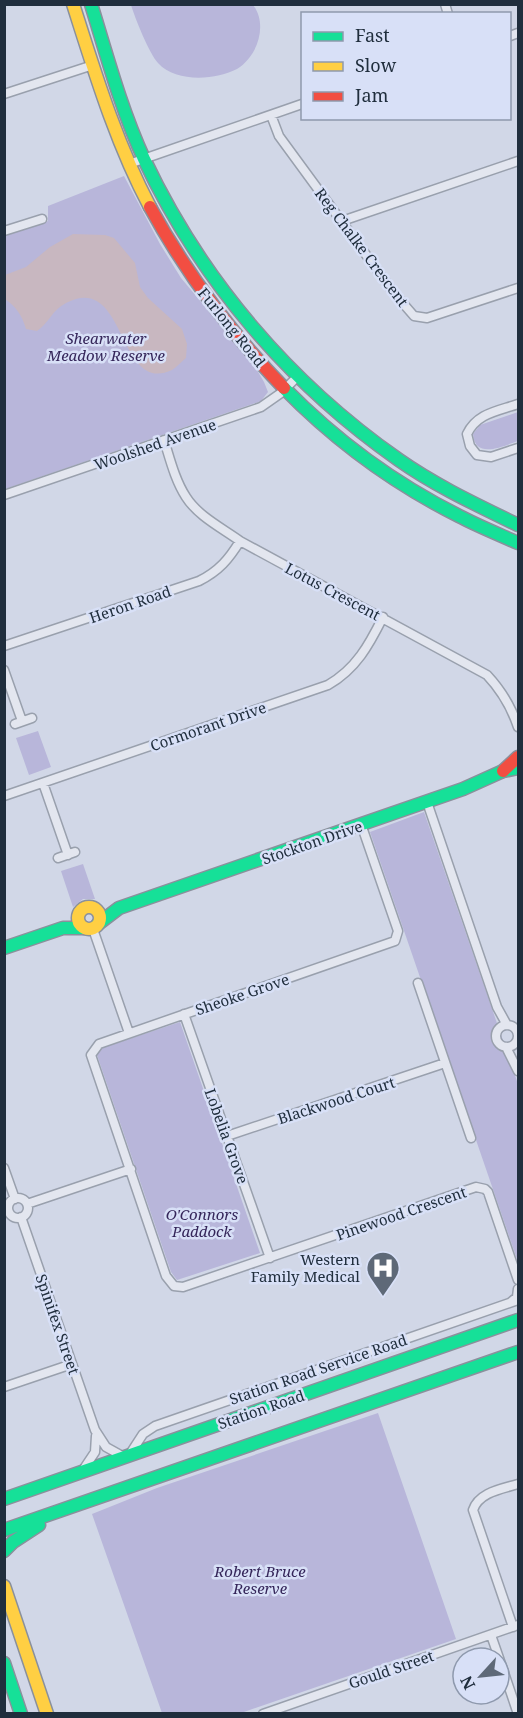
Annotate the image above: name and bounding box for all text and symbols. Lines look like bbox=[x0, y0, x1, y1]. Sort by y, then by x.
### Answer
legend bbox=[301, 12, 511, 120]
text: Fast bbox=[355, 23, 390, 47]
text: Slow bbox=[355, 53, 397, 77]
text: Jam bbox=[354, 83, 389, 107]
street label: Reg Chalke Crescent bbox=[311, 184, 413, 310]
street label: Furlong Road bbox=[194, 283, 270, 371]
park label: Shearwater Meadow Reserve bbox=[46, 328, 166, 365]
street label: Woolshed Avenue bbox=[91, 414, 219, 474]
street label: Lotus Crescent bbox=[282, 558, 384, 624]
street label: Heron Road bbox=[86, 581, 174, 627]
street label: Cormorant Drive bbox=[147, 697, 269, 755]
street label: Stockton Drive bbox=[259, 815, 365, 869]
street label: Sheoke Grove bbox=[192, 969, 292, 1019]
street label: Blackwood Court bbox=[275, 1072, 397, 1128]
street label: Lobelia Grove bbox=[200, 1086, 254, 1186]
street label: Pinewood Crescent bbox=[333, 1181, 469, 1245]
park label: O'Connors Paddock bbox=[166, 1204, 238, 1241]
place label: Western Family Medical bbox=[251, 1249, 360, 1286]
hospital icon: Western Family Medical bbox=[365, 1250, 401, 1297]
street label: Spinifex Street bbox=[32, 1271, 84, 1377]
street label: Station Road Service Road bbox=[227, 1330, 409, 1408]
street label: Station Road bbox=[215, 1386, 307, 1432]
park label: Robert Bruce Reserve bbox=[213, 1561, 306, 1598]
street label: Gould Street bbox=[346, 1645, 436, 1693]
north arrow bbox=[451, 1646, 511, 1706]
text: N bbox=[455, 1672, 480, 1693]

